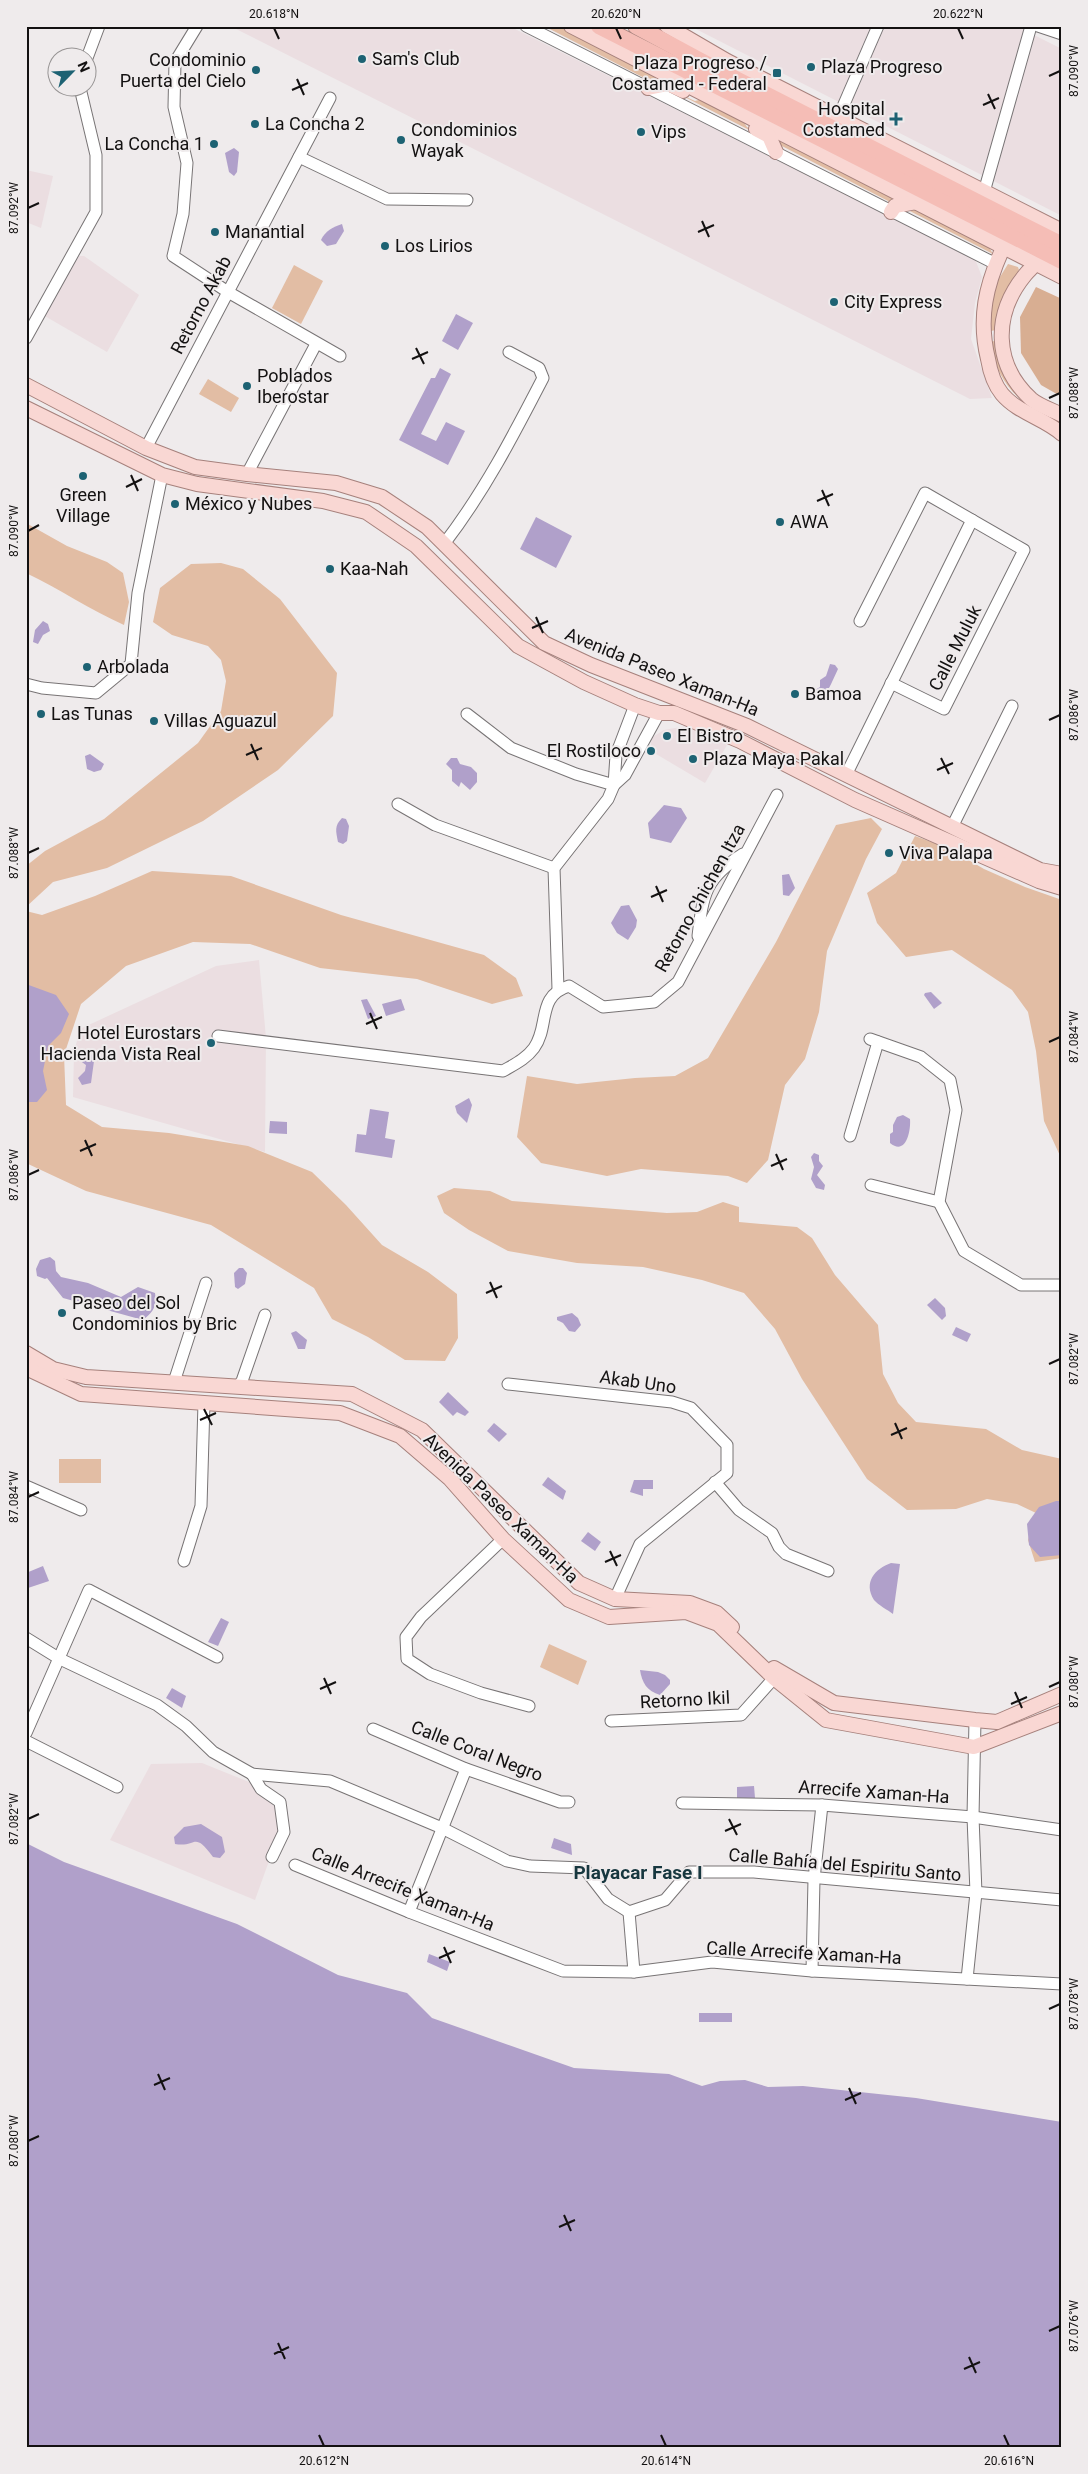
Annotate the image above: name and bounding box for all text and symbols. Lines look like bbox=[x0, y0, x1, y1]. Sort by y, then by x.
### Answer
text: 20.618°N bbox=[249, 7, 299, 21]
text: 20.620°N bbox=[591, 7, 641, 21]
text: 20.622°N bbox=[933, 7, 983, 21]
text: 87.090°W bbox=[1067, 45, 1081, 97]
north arrow bbox=[48, 48, 98, 98]
place label: Sam's Club bbox=[372, 48, 460, 69]
place label: Condominio Puerta del Cielo bbox=[120, 49, 246, 91]
place label: Plaza Progreso / Costamed - Federal bbox=[612, 52, 767, 94]
marker: Sam's Club bbox=[356, 53, 368, 65]
place label: Plaza Progreso bbox=[821, 56, 942, 77]
text: N bbox=[75, 59, 93, 74]
marker: Plaza Progreso bbox=[805, 61, 817, 73]
marker: Condominio Puerta del Cielo bbox=[250, 64, 262, 76]
marker: Plaza Progreso / Costamed - Federal bbox=[771, 67, 783, 79]
place label: Hospital Costamed bbox=[803, 98, 885, 140]
marker: Hospital Costamed bbox=[889, 112, 903, 126]
place label: La Concha 2 bbox=[265, 113, 365, 134]
marker: La Concha 2 bbox=[249, 118, 261, 130]
place label: Condominios Wayak bbox=[411, 119, 517, 161]
place label: Vips bbox=[651, 121, 686, 142]
marker: Vips bbox=[635, 126, 647, 138]
place label: La Concha 1 bbox=[104, 133, 204, 154]
marker: Condominios Wayak bbox=[395, 134, 407, 146]
marker: La Concha 1 bbox=[208, 138, 220, 150]
text: 87.092°W bbox=[7, 182, 21, 234]
place label: Manantial bbox=[225, 221, 305, 242]
marker: Manantial bbox=[209, 226, 221, 238]
place label: Los Lirios bbox=[395, 235, 473, 256]
marker: Los Lirios bbox=[379, 240, 391, 252]
street label: Retorno Akab bbox=[166, 252, 235, 357]
place label: City Express bbox=[844, 291, 942, 312]
marker: City Express bbox=[828, 296, 840, 308]
place label: Poblados Iberostar bbox=[257, 365, 333, 407]
text: 87.088°W bbox=[1067, 367, 1081, 419]
marker: Poblados Iberostar bbox=[241, 380, 253, 392]
marker: Green Village bbox=[77, 470, 89, 482]
place label: Green Village bbox=[56, 484, 110, 526]
place label: México y Nubes bbox=[185, 493, 312, 514]
marker: México y Nubes bbox=[169, 498, 181, 510]
text: 87.090°W bbox=[7, 505, 21, 557]
place label: AWA bbox=[790, 511, 829, 532]
marker: AWA bbox=[774, 516, 786, 528]
place label: Kaa-Nah bbox=[340, 558, 408, 579]
marker: Kaa-Nah bbox=[324, 563, 336, 575]
street label: Calle Muluk bbox=[924, 601, 985, 694]
street label: Avenida Paseo Xaman-Ha bbox=[562, 623, 762, 720]
place label: Arbolada bbox=[97, 656, 169, 677]
marker: Arbolada bbox=[81, 661, 93, 673]
place label: Bamoa bbox=[805, 683, 862, 704]
marker: Bamoa bbox=[789, 688, 801, 700]
text: 87.086°W bbox=[1067, 689, 1081, 741]
place label: Las Tunas bbox=[51, 703, 133, 724]
marker: Las Tunas bbox=[35, 708, 47, 720]
place label: Villas Aguazul bbox=[164, 710, 277, 731]
marker: Villas Aguazul bbox=[148, 715, 160, 727]
place label: El Bistro bbox=[677, 725, 743, 746]
marker: El Bistro bbox=[661, 730, 673, 742]
place label: El Rostiloco bbox=[547, 740, 641, 761]
marker: El Rostiloco bbox=[645, 745, 657, 757]
place label: Plaza Maya Pakal bbox=[703, 748, 844, 769]
marker: Plaza Maya Pakal bbox=[687, 753, 699, 765]
street label: Retorno Chichen Itza bbox=[650, 820, 749, 976]
text: 87.088°W bbox=[7, 827, 21, 879]
place label: Viva Palapa bbox=[899, 842, 993, 863]
marker: Viva Palapa bbox=[883, 847, 895, 859]
text: 87.084°W bbox=[1067, 1011, 1081, 1063]
place label: Hotel Eurostars Hacienda Vista Real bbox=[41, 1022, 201, 1064]
marker: Hotel Eurostars Hacienda Vista Real bbox=[205, 1037, 217, 1049]
text: 87.086°W bbox=[7, 1149, 21, 1201]
place label: Paseo del Sol Condominios by Bric bbox=[72, 1292, 237, 1334]
marker: Paseo del Sol Condominios by Bric bbox=[56, 1307, 68, 1319]
text: 87.082°W bbox=[1067, 1333, 1081, 1385]
street label: Akab Uno bbox=[598, 1366, 678, 1397]
street label: Avenida Paseo Xaman-Ha bbox=[420, 1428, 583, 1587]
text: 87.084°W bbox=[7, 1471, 21, 1523]
text: 87.080°W bbox=[1067, 1656, 1081, 1708]
street label: Retorno Ikil bbox=[639, 1687, 731, 1712]
street label: Calle Coral Negro bbox=[408, 1716, 546, 1785]
street label: Arrecife Xaman-Ha bbox=[798, 1776, 950, 1807]
text: 87.082°W bbox=[7, 1793, 21, 1845]
street label: Calle Arrecife Xaman-Ha bbox=[309, 1842, 498, 1935]
street label: Calle Bahía del Espiritu Santo bbox=[728, 1844, 962, 1885]
district label: Playacar Fase I bbox=[573, 1861, 703, 1884]
street label: Calle Arrecife Xaman-Ha bbox=[706, 1937, 902, 1968]
text: 87.078°W bbox=[1067, 1978, 1081, 2030]
text: 87.080°W bbox=[7, 2115, 21, 2167]
text: 87.076°W bbox=[1067, 2300, 1081, 2352]
text: 20.612°N bbox=[299, 2454, 349, 2468]
text: 20.614°N bbox=[641, 2454, 691, 2468]
text: 20.616°N bbox=[984, 2454, 1034, 2468]

